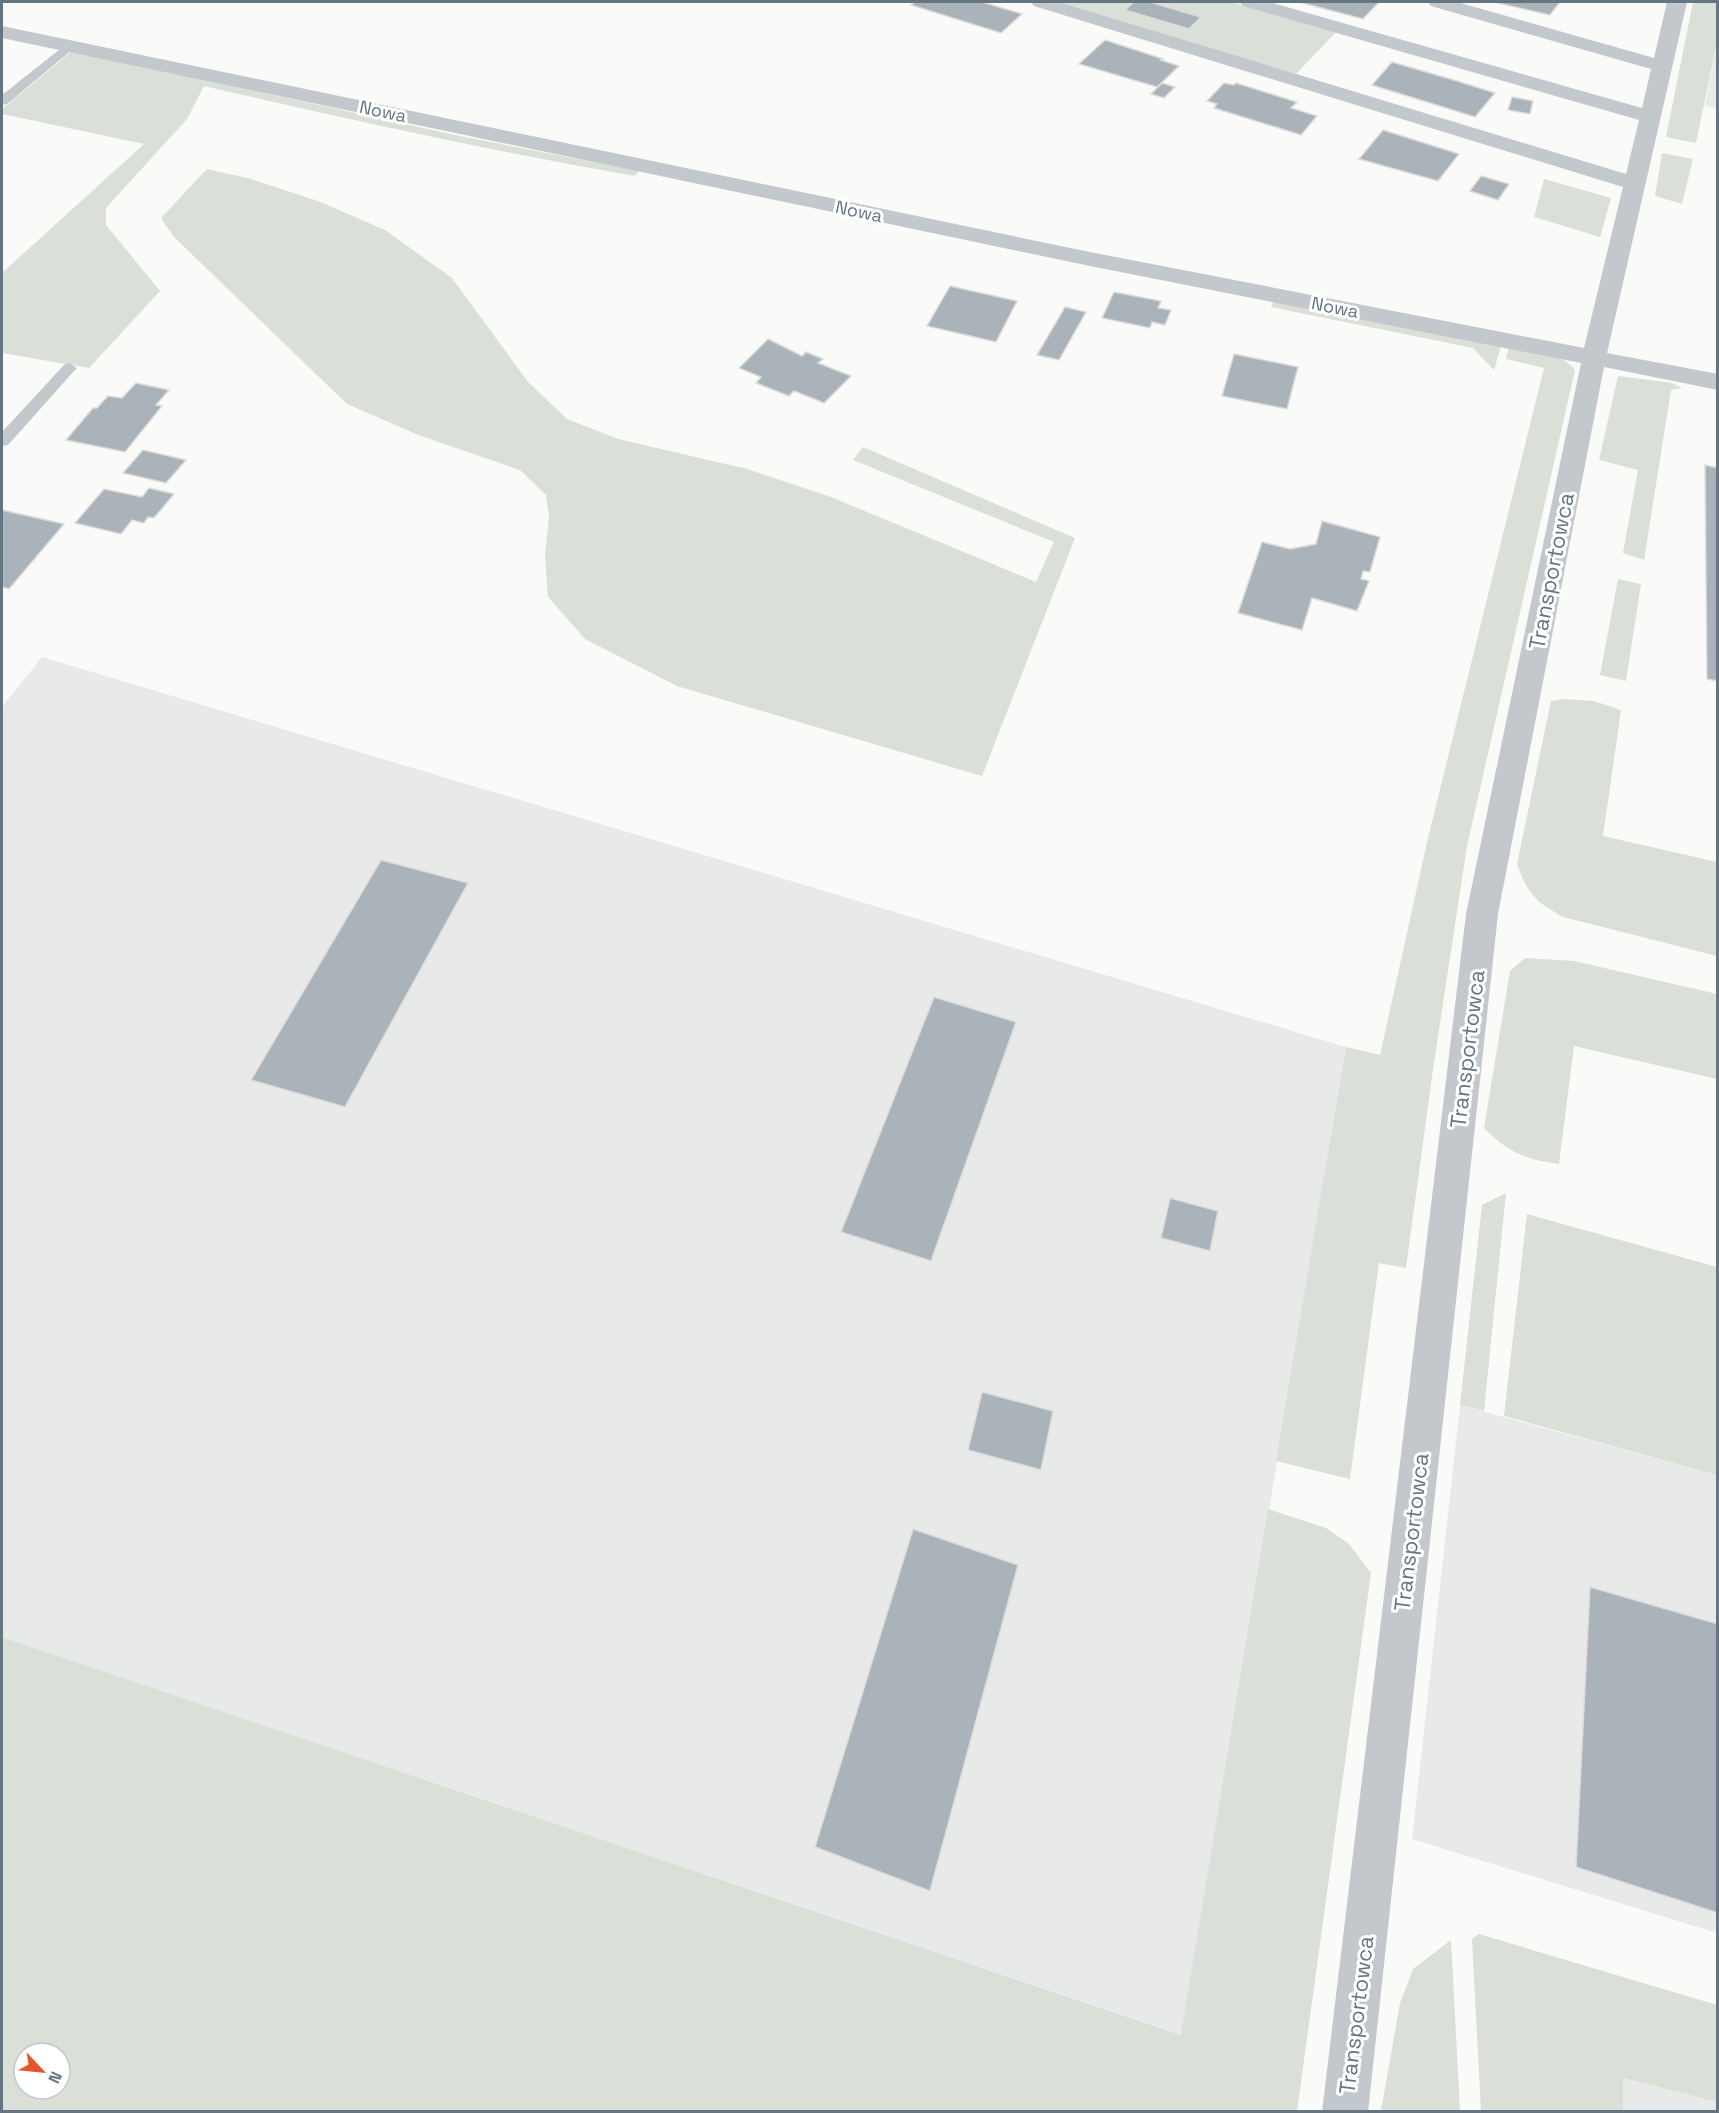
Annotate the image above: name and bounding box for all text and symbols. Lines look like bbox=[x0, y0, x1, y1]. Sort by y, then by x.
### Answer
street label: Nowa bbox=[357, 95, 409, 127]
street label: Nowa bbox=[833, 195, 885, 227]
street label: Nowa bbox=[1309, 291, 1361, 323]
street label: Transportowca bbox=[1522, 490, 1580, 652]
street label: Transportowca bbox=[1443, 968, 1491, 1130]
street label: Transportowca bbox=[1387, 1451, 1435, 1613]
street label: Transportowca bbox=[1332, 1934, 1380, 2096]
north arrow bbox=[12, 2041, 72, 2101]
text: N bbox=[43, 2068, 67, 2087]

